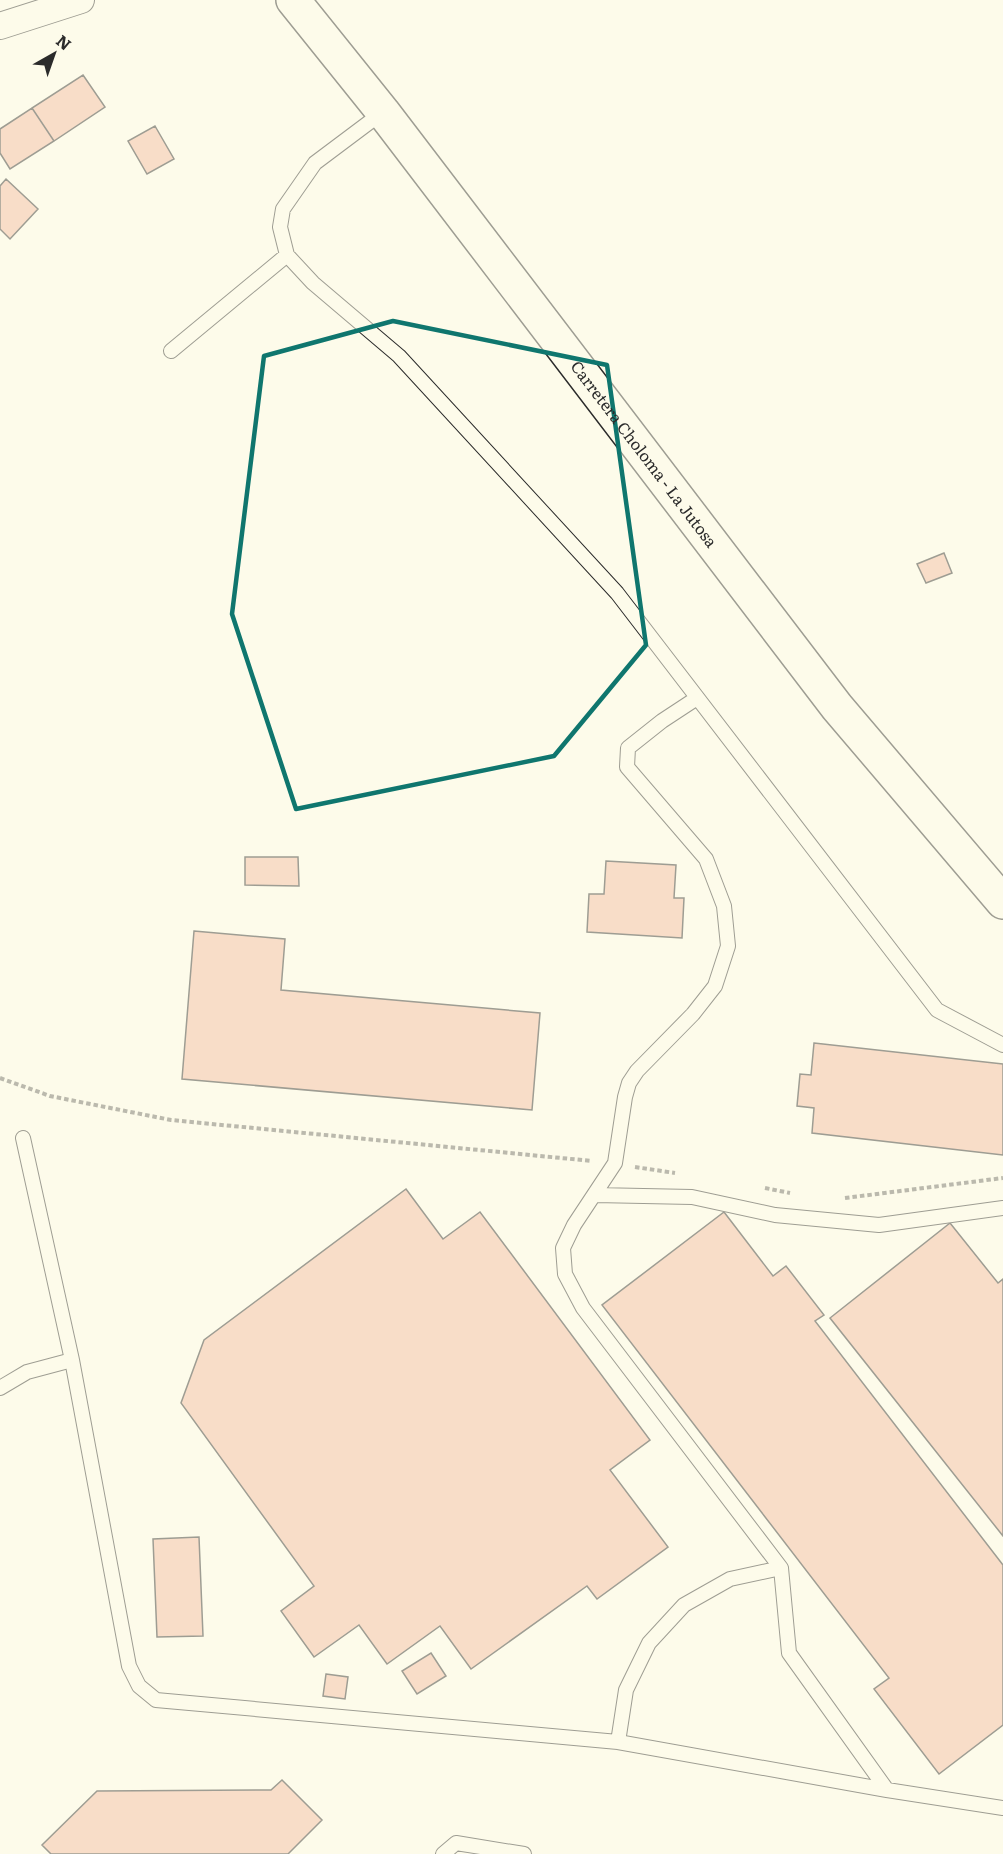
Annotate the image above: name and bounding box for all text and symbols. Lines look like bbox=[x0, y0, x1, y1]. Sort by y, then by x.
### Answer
north arrow bbox=[24, 24, 84, 84]
text: N bbox=[51, 28, 77, 55]
street label: Carretera Choloma - La Jutosa bbox=[566, 355, 724, 552]

